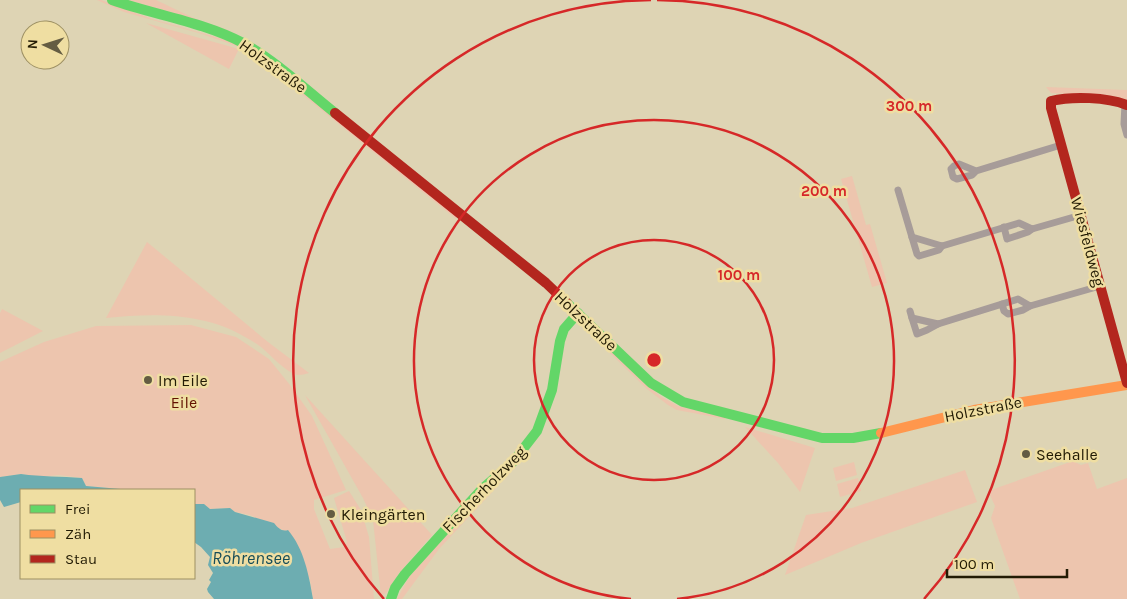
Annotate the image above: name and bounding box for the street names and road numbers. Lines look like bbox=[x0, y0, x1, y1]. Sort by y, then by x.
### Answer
street label: Holzstraße bbox=[236, 35, 310, 97]
street label: Wiesfeldweg bbox=[1067, 195, 1109, 289]
street label: Holzstraße bbox=[551, 287, 621, 355]
street label: Holzstraße bbox=[943, 392, 1023, 426]
street label: Fischerholzweg bbox=[438, 442, 530, 536]

